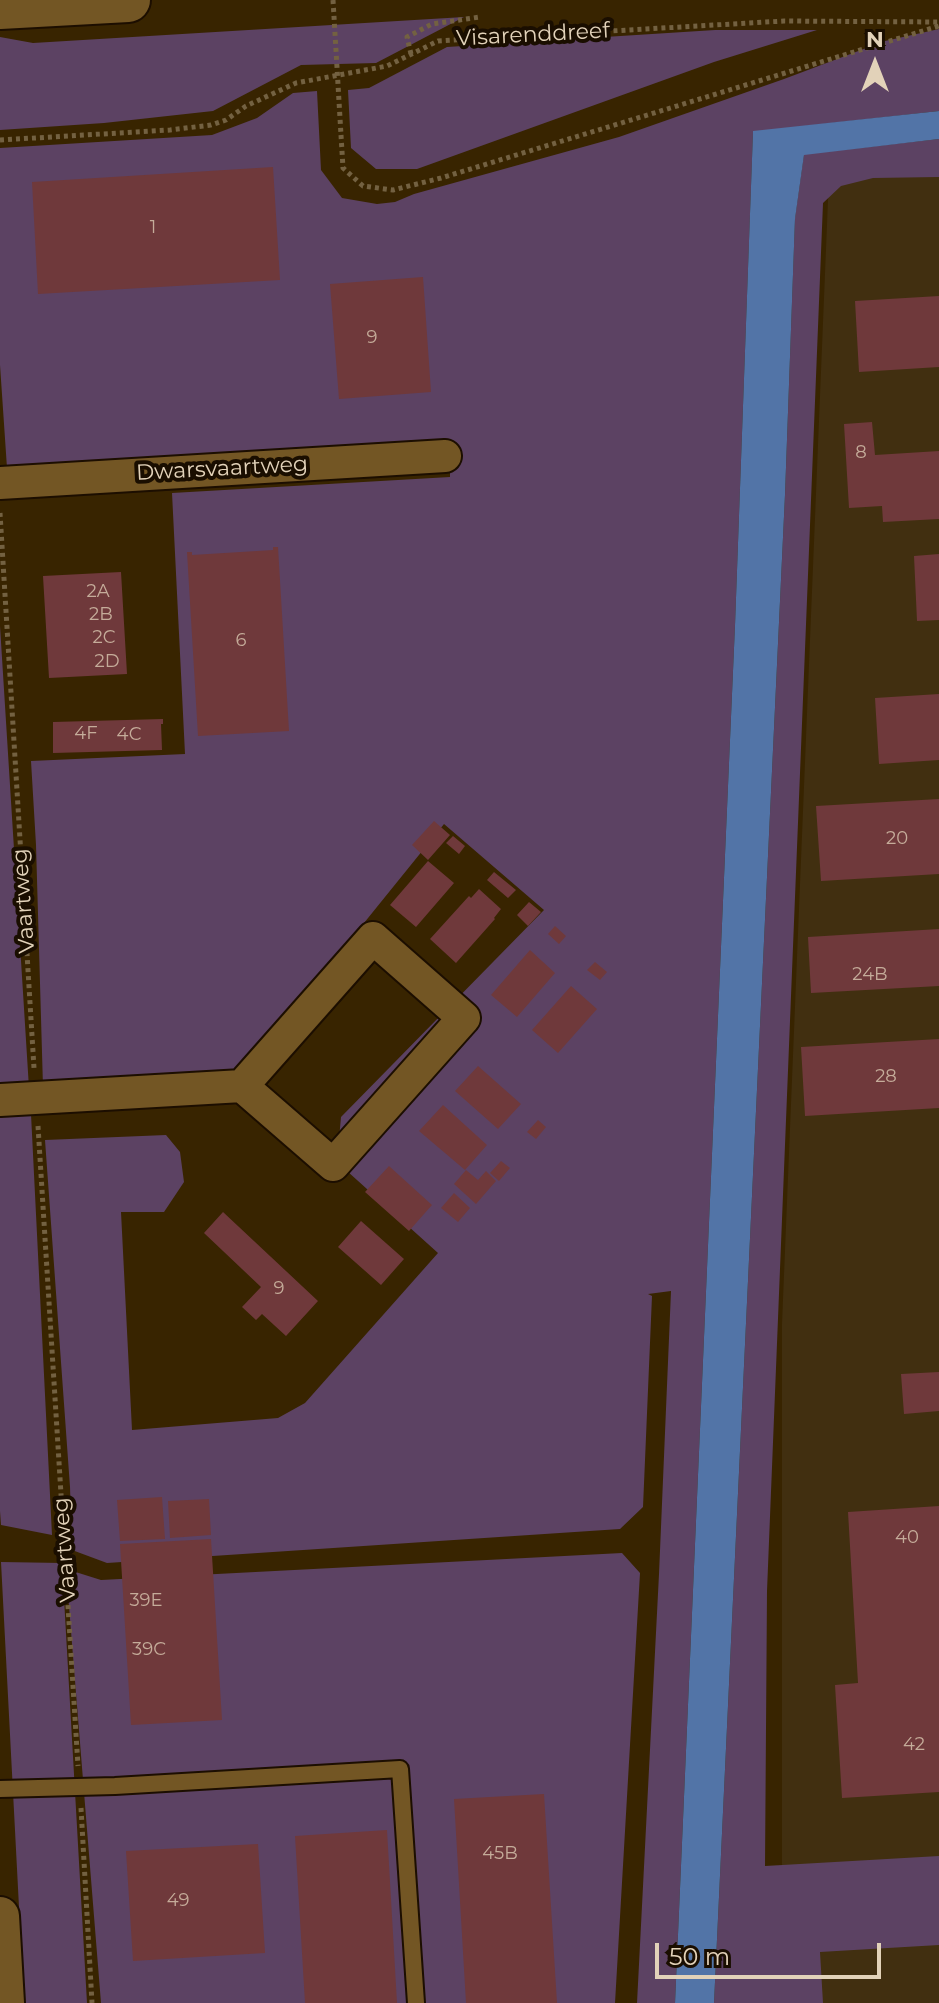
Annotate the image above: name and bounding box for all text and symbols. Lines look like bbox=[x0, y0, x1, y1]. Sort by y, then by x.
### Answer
street label: Visarenddreef bbox=[456, 18, 610, 52]
north arrow bbox=[835, 24, 915, 104]
text: N bbox=[866, 26, 884, 53]
house number: 1 bbox=[150, 217, 156, 239]
house number: 9 bbox=[367, 327, 377, 349]
house number: 8 bbox=[855, 442, 867, 464]
street label: Dwarsvaartweg bbox=[135, 451, 309, 487]
house number: 2A bbox=[86, 581, 110, 603]
house number: 2B bbox=[89, 604, 113, 626]
house number: 2C bbox=[93, 627, 115, 649]
house number: 6 bbox=[236, 630, 246, 652]
house number: 2D bbox=[94, 651, 120, 673]
house number: 4F bbox=[74, 723, 98, 745]
house number: 4C bbox=[117, 724, 141, 746]
house number: 20 bbox=[886, 828, 908, 850]
street label: Vaartweg bbox=[7, 848, 41, 954]
house number: 24B bbox=[852, 964, 888, 986]
house number: 28 bbox=[875, 1066, 897, 1088]
house number: 9 bbox=[274, 1278, 284, 1300]
street label: Vaartweg bbox=[48, 1497, 82, 1603]
house number: 40 bbox=[895, 1527, 919, 1549]
house number: 39E bbox=[129, 1590, 163, 1612]
house number: 39C bbox=[132, 1639, 166, 1661]
house number: 42 bbox=[903, 1734, 925, 1756]
house number: 45B bbox=[482, 1843, 518, 1865]
house number: 49 bbox=[167, 1890, 189, 1912]
scale bar bbox=[659, 1927, 885, 1977]
text: 50 m bbox=[669, 1942, 730, 1971]

